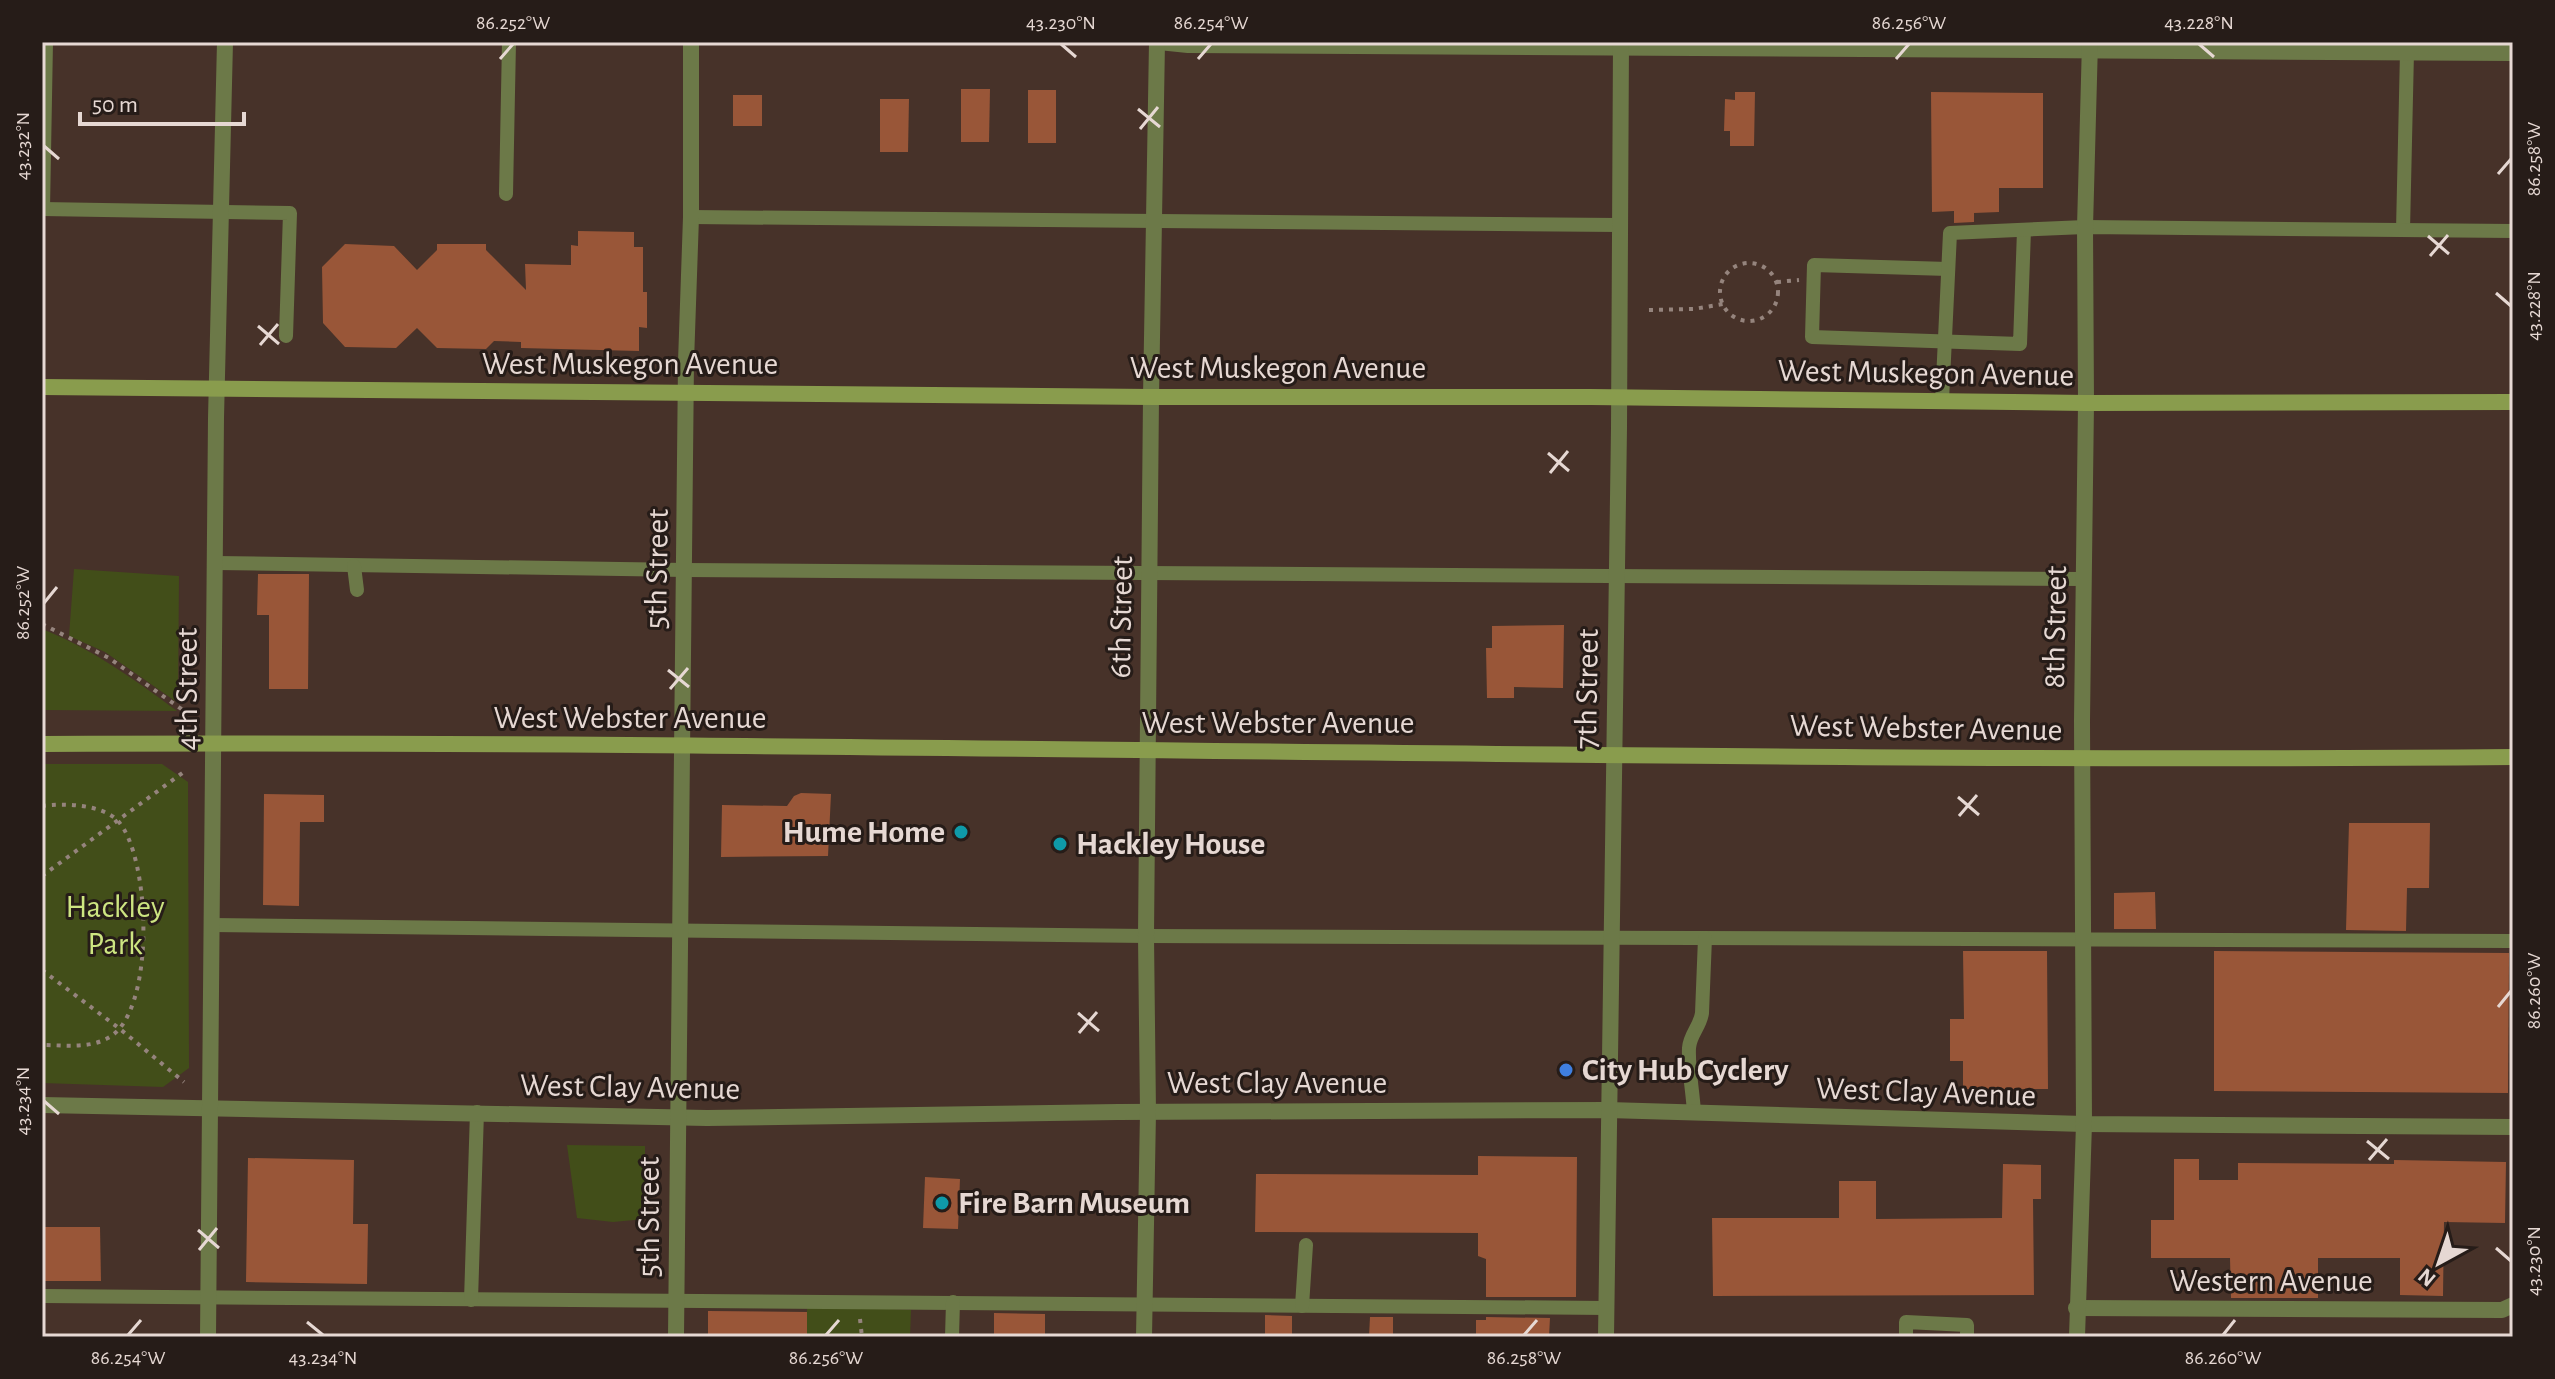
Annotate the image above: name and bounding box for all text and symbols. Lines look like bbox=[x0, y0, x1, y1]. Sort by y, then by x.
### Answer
text: 86.252°W bbox=[476, 13, 550, 33]
text: 43.230°N bbox=[1026, 13, 1096, 33]
text: 86.254°W bbox=[1174, 13, 1248, 33]
text: 86.256°W bbox=[1872, 13, 1946, 33]
text: 43.228°N bbox=[2164, 13, 2234, 33]
scale bar bbox=[80, 76, 244, 126]
text: 50 m bbox=[92, 93, 138, 117]
text: 43.232°N bbox=[13, 112, 33, 180]
text: 86.258°W bbox=[2524, 122, 2544, 196]
text: 43.228°N bbox=[2524, 271, 2544, 341]
street label: West Muskegon Avenue bbox=[482, 348, 778, 380]
street label: West Muskegon Avenue bbox=[1130, 352, 1426, 384]
street label: West Muskegon Avenue bbox=[1777, 354, 2075, 392]
street label: 5th Street bbox=[640, 508, 674, 630]
street label: 6th Street bbox=[1104, 555, 1138, 679]
street label: 8th Street bbox=[2038, 565, 2072, 689]
text: 86.252°W bbox=[13, 566, 33, 640]
street label: 4th Street bbox=[171, 628, 203, 750]
street label: 7th Street bbox=[1570, 628, 1604, 750]
street label: West Webster Avenue bbox=[494, 702, 766, 734]
street label: West Webster Avenue bbox=[1142, 707, 1414, 739]
street label: West Webster Avenue bbox=[1789, 710, 2063, 746]
place label: Hume Home bbox=[783, 816, 945, 848]
marker: Hume Home bbox=[952, 823, 970, 841]
place label: Hackley House bbox=[1076, 828, 1265, 860]
marker: Hackley House bbox=[1051, 835, 1069, 853]
park label: Hackley Park bbox=[65, 891, 165, 960]
text: 86.260°W bbox=[2524, 953, 2544, 1029]
place label: City Hub Cyclery bbox=[1582, 1054, 1789, 1086]
marker: City Hub Cyclery bbox=[1557, 1061, 1575, 1079]
text: 43.234°N bbox=[13, 1067, 33, 1135]
street label: West Clay Avenue bbox=[1167, 1067, 1387, 1099]
street label: West Clay Avenue bbox=[520, 1069, 740, 1105]
street label: West Clay Avenue bbox=[1815, 1072, 2037, 1112]
street label: 5th Street bbox=[633, 1157, 665, 1277]
place label: Fire Barn Museum bbox=[958, 1187, 1190, 1219]
marker: Fire Barn Museum bbox=[933, 1194, 951, 1212]
north arrow bbox=[2399, 1223, 2479, 1303]
text: 43.230°N bbox=[2524, 1226, 2544, 1296]
text: N bbox=[2414, 1264, 2440, 1291]
street label: Western Avenue bbox=[2169, 1265, 2373, 1297]
text: 86.254°W bbox=[91, 1348, 165, 1368]
text: 43.234°N bbox=[289, 1348, 357, 1368]
text: 86.256°W bbox=[789, 1348, 863, 1368]
text: 86.258°W bbox=[1487, 1348, 1561, 1368]
text: 86.260°W bbox=[2185, 1348, 2261, 1368]

